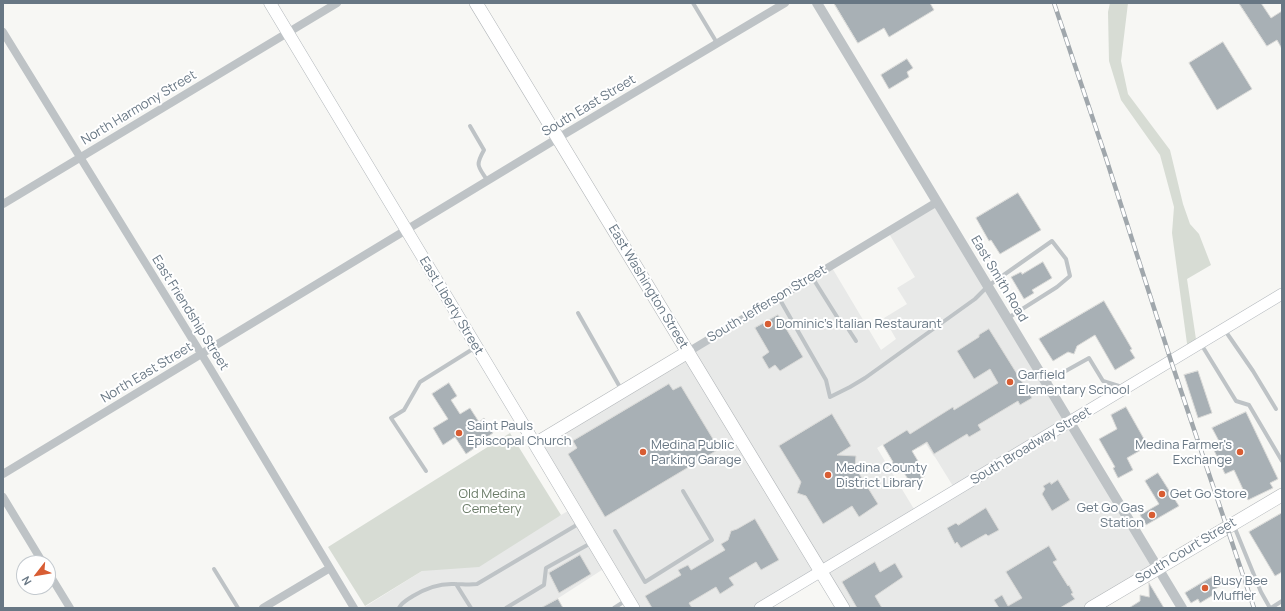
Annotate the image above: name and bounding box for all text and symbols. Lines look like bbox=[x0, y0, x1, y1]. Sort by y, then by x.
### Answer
street label: North Harmony Street bbox=[79, 67, 199, 149]
street label: South East Street bbox=[539, 72, 639, 140]
street label: East Washington Street bbox=[605, 222, 691, 352]
street label: East Smith Road bbox=[967, 233, 1031, 325]
street label: East Friendship Street bbox=[148, 253, 232, 373]
street label: East Liberty Street bbox=[416, 254, 486, 358]
street label: South Jefferson Street bbox=[705, 262, 829, 346]
place label: Dominic’s Italian Restaurant bbox=[776, 316, 942, 332]
marker: Dominic’s Italian Restaurant bbox=[763, 319, 773, 329]
street label: North East Street bbox=[98, 339, 196, 407]
place label: Garfield Elementary School bbox=[1018, 367, 1130, 398]
marker: Garfield Elementary School bbox=[1005, 377, 1015, 387]
street label: South Broadway Street bbox=[968, 404, 1094, 488]
place label: Saint Pauls Episcopal Church bbox=[467, 418, 571, 449]
marker: Saint Pauls Episcopal Church bbox=[454, 428, 464, 438]
place label: Medina Public Parking Garage bbox=[651, 437, 741, 468]
place label: Medina Farmer's Exchange bbox=[1135, 437, 1232, 468]
marker: Medina Public Parking Garage bbox=[638, 447, 648, 457]
marker: Medina Farmer's Exchange bbox=[1235, 447, 1245, 457]
place label: Medina County District Library bbox=[836, 460, 927, 491]
marker: Medina County District Library bbox=[823, 470, 833, 480]
park label: Old Medina Cemetery bbox=[459, 486, 525, 517]
place label: Get Go Store bbox=[1170, 486, 1247, 502]
marker: Get Go Store bbox=[1157, 489, 1167, 499]
place label: Get Go Gas Station bbox=[1077, 500, 1144, 531]
marker: Get Go Gas Station bbox=[1147, 510, 1157, 520]
street label: South Court Street bbox=[1133, 515, 1239, 587]
north arrow bbox=[16, 555, 56, 595]
place label: Busy Bee Muffler bbox=[1213, 573, 1268, 604]
text: N bbox=[18, 574, 35, 588]
marker: Busy Bee Muffler bbox=[1200, 583, 1210, 593]

